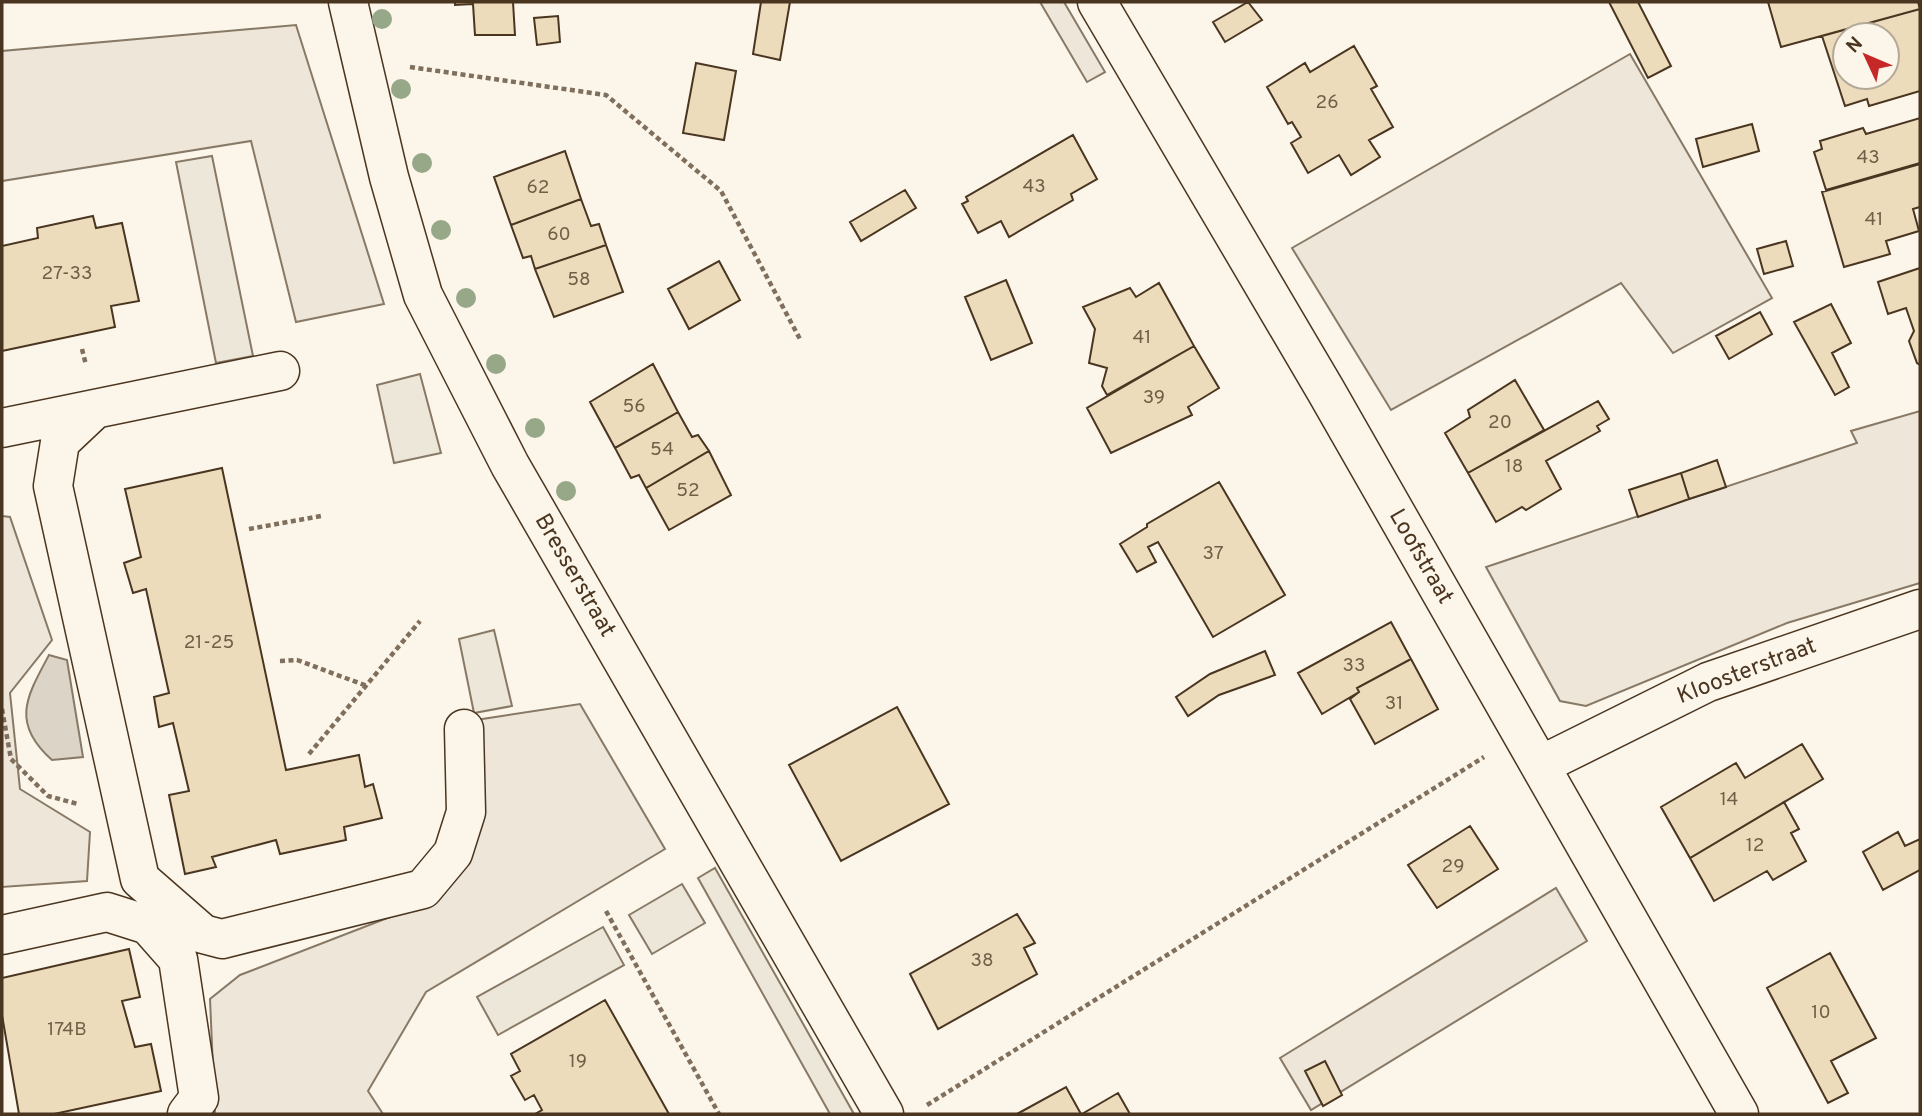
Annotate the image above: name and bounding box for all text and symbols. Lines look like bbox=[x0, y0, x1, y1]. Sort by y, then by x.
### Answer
north arrow bbox=[1831, 21, 1901, 91]
text: N bbox=[1842, 32, 1869, 59]
house number: 26 bbox=[1316, 91, 1338, 115]
house number: 43 bbox=[1856, 146, 1880, 170]
house number: 43 bbox=[1022, 175, 1046, 199]
house number: 62 bbox=[527, 176, 549, 200]
house number: 41 bbox=[1865, 208, 1883, 232]
house number: 60 bbox=[547, 223, 571, 247]
house number: 27-33 bbox=[42, 262, 92, 286]
house number: 58 bbox=[567, 268, 591, 292]
house number: 41 bbox=[1133, 326, 1151, 350]
house number: 39 bbox=[1143, 386, 1165, 410]
house number: 56 bbox=[622, 395, 646, 419]
house number: 20 bbox=[1488, 411, 1512, 435]
house number: 54 bbox=[650, 438, 674, 462]
house number: 18 bbox=[1505, 455, 1523, 479]
house number: 52 bbox=[676, 479, 700, 503]
street label: Loofstraat bbox=[1381, 504, 1459, 610]
street label: Bresserstraat bbox=[527, 509, 621, 643]
house number: 37 bbox=[1202, 542, 1224, 566]
house number: 21-25 bbox=[184, 631, 234, 655]
street label: Kloosterstraat bbox=[1673, 632, 1821, 712]
house number: 33 bbox=[1343, 654, 1365, 678]
house number: 31 bbox=[1385, 692, 1403, 716]
house number: 14 bbox=[1720, 788, 1738, 812]
house number: 12 bbox=[1746, 834, 1764, 858]
house number: 29 bbox=[1442, 855, 1464, 879]
house number: 38 bbox=[970, 949, 994, 973]
house number: 10 bbox=[1811, 1001, 1831, 1025]
house number: 174B bbox=[47, 1018, 87, 1042]
house number: 19 bbox=[569, 1050, 587, 1074]

